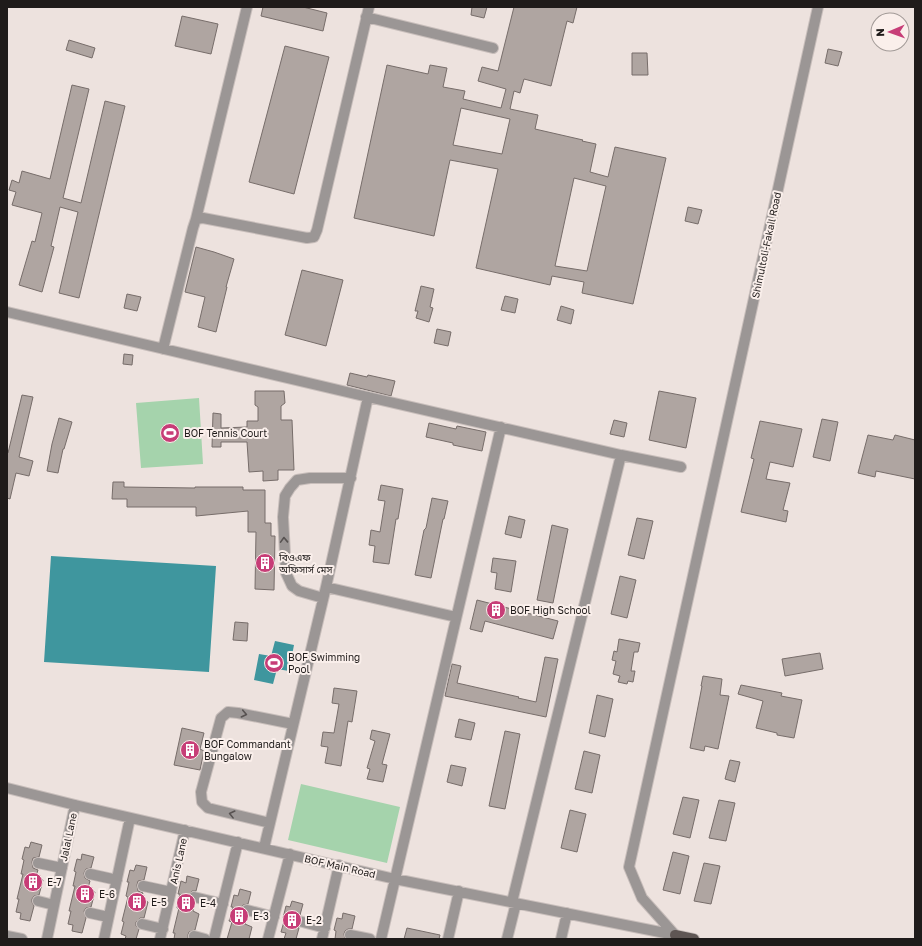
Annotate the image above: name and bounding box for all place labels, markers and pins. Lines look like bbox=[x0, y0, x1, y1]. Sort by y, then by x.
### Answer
sports icon: BOF Tennis Court bbox=[159, 422, 181, 444]
place label: BOF Tennis Court bbox=[184, 427, 267, 439]
place label: বিওএফ অফিসার্স মেস bbox=[278, 551, 333, 575]
building icon: বিওএফ অফিসার্স মেস bbox=[254, 552, 276, 574]
building icon: BOF High School bbox=[485, 599, 507, 621]
place label: BOF High School bbox=[510, 604, 591, 616]
place label: BOF Swimming Pool bbox=[288, 651, 360, 675]
sports icon: BOF Swimming Pool bbox=[263, 652, 285, 674]
place label: BOF Commandant Bungalow bbox=[204, 738, 291, 762]
building icon: BOF Commandant Bungalow bbox=[179, 739, 201, 761]
building icon: E-7 bbox=[22, 871, 44, 893]
place label: E-7 bbox=[47, 876, 62, 888]
building icon: E-6 bbox=[74, 883, 96, 905]
place label: E-6 bbox=[99, 888, 115, 900]
building icon: E-5 bbox=[126, 891, 148, 913]
building icon: E-4 bbox=[175, 892, 197, 914]
place label: E-5 bbox=[151, 896, 167, 908]
place label: E-4 bbox=[200, 897, 216, 909]
building icon: E-3 bbox=[228, 905, 250, 927]
building icon: E-2 bbox=[281, 909, 303, 931]
place label: E-3 bbox=[253, 910, 269, 922]
place label: E-2 bbox=[306, 914, 322, 926]

